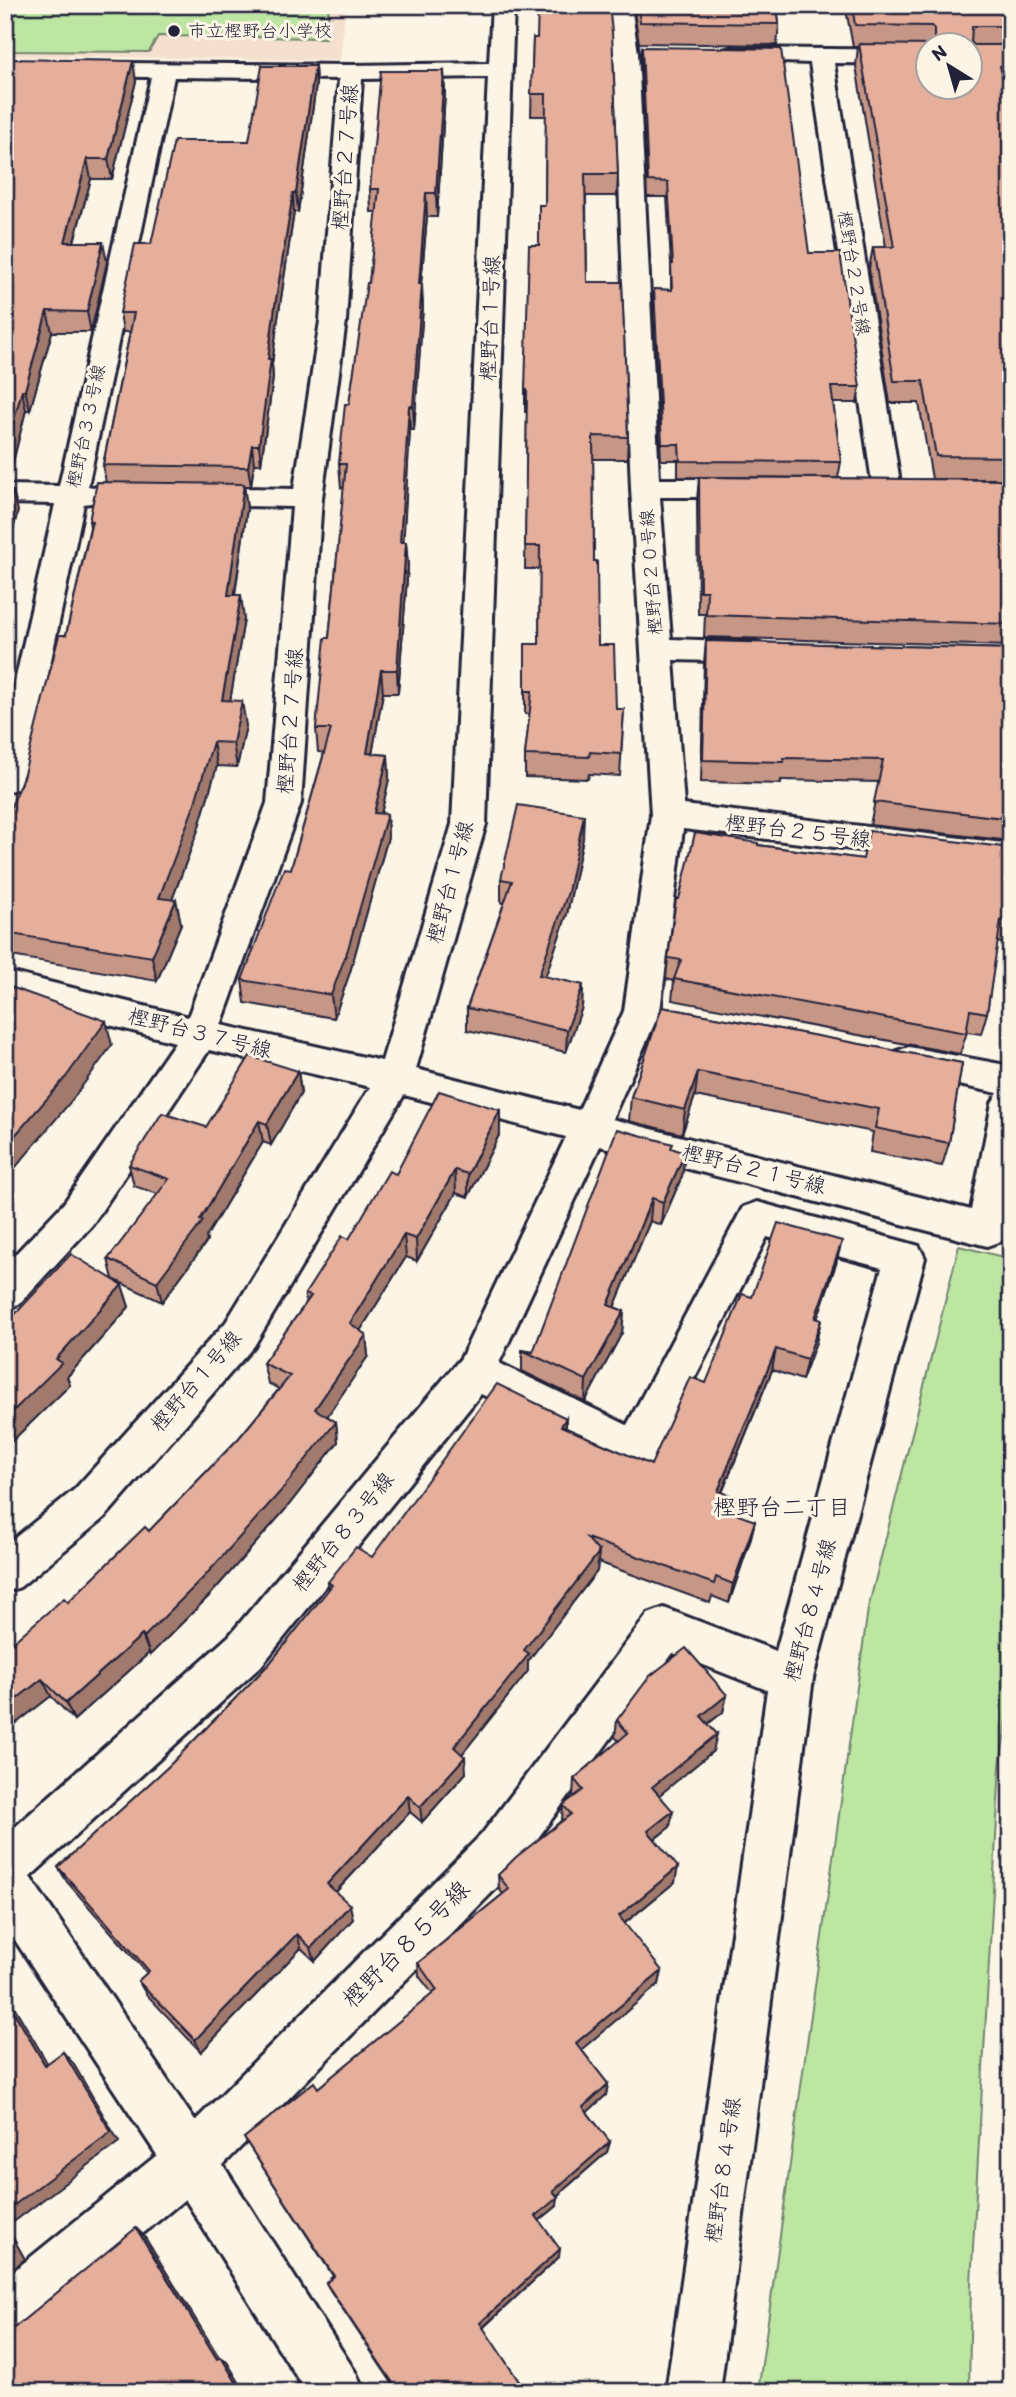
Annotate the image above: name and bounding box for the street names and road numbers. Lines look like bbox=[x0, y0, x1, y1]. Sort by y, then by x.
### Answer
street label: 樫野台２７号線 bbox=[327, 83, 362, 231]
street label: 樫野台２２号線 bbox=[833, 209, 875, 337]
street label: 樫野台１号線 bbox=[475, 255, 504, 381]
street label: 樫野台３３号線 bbox=[62, 362, 110, 490]
street label: 樫野台２０号線 bbox=[636, 508, 666, 636]
street label: 樫野台２７号線 bbox=[272, 647, 307, 795]
street label: 樫野台２５号線 bbox=[724, 809, 873, 852]
street label: 樫野台１号線 bbox=[421, 818, 478, 946]
street label: 樫野台３７号線 bbox=[126, 1003, 274, 1062]
street label: 樫野台２１号線 bbox=[680, 1139, 828, 1198]
street label: 樫野台１号線 bbox=[145, 1325, 246, 1436]
street label: 樫野台８３号線 bbox=[287, 1467, 399, 1597]
street label: 樫野台８４号線 bbox=[778, 1536, 841, 1684]
street label: 樫野台８５号線 bbox=[336, 1874, 475, 2013]
street label: 樫野台８４号線 bbox=[700, 2095, 745, 2244]

